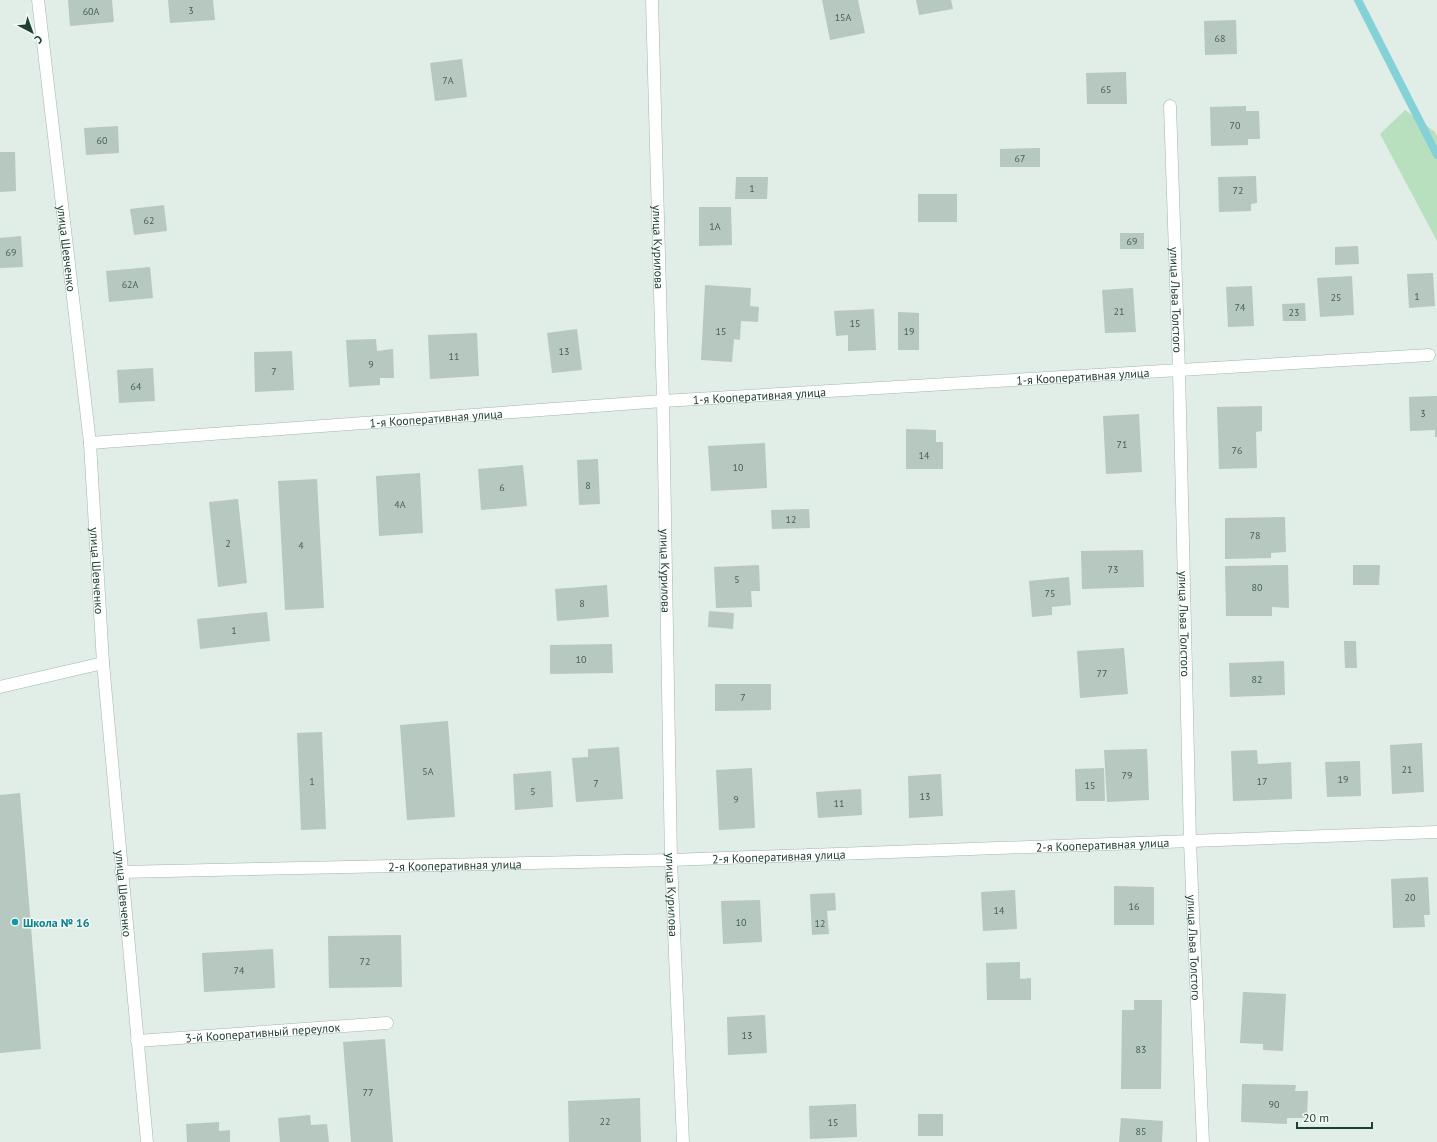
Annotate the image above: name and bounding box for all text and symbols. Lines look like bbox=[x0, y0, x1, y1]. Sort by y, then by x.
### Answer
house number: 3 bbox=[188, 4, 194, 17]
house number: 60А bbox=[83, 5, 100, 18]
house number: 15А bbox=[835, 11, 852, 24]
north arrow bbox=[12, 12, 52, 52]
text: С bbox=[32, 32, 45, 47]
house number: 68 bbox=[1215, 32, 1225, 45]
house number: 7А bbox=[442, 74, 454, 87]
house number: 65 bbox=[1101, 83, 1111, 96]
house number: 70 bbox=[1230, 119, 1241, 132]
house number: 60 bbox=[97, 134, 108, 147]
house number: 67 bbox=[1015, 152, 1025, 165]
house number: 1 bbox=[749, 182, 755, 195]
house number: 72 bbox=[1233, 184, 1243, 197]
street label: улица Шевченко bbox=[55, 204, 80, 292]
street label: улица Курилова bbox=[650, 205, 667, 289]
house number: 62 bbox=[144, 214, 154, 227]
house number: 1А bbox=[709, 220, 721, 233]
house number: 69 bbox=[1127, 235, 1137, 248]
house number: 69 bbox=[6, 246, 16, 259]
street label: улица Льва Толстого bbox=[1167, 247, 1186, 353]
house number: 62А bbox=[122, 278, 139, 291]
house number: 1 bbox=[1414, 290, 1420, 303]
house number: 25 bbox=[1331, 291, 1341, 304]
house number: 74 bbox=[1235, 301, 1246, 314]
house number: 21 bbox=[1114, 305, 1124, 318]
house number: 23 bbox=[1289, 306, 1299, 319]
house number: 15 bbox=[850, 317, 860, 330]
house number: 15 bbox=[716, 325, 726, 338]
house number: 19 bbox=[904, 325, 914, 338]
house number: 13 bbox=[559, 345, 569, 358]
house number: 11 bbox=[449, 350, 459, 363]
house number: 9 bbox=[368, 358, 374, 371]
street label: 1-я Кооперативная улица bbox=[1016, 364, 1150, 387]
house number: 7 bbox=[271, 365, 277, 378]
house number: 64 bbox=[131, 380, 142, 393]
street label: 1-я Кооперативная улица bbox=[692, 384, 826, 407]
street label: 1-я Кооперативная улица bbox=[369, 405, 503, 430]
house number: 3 bbox=[1420, 407, 1426, 420]
house number: 71 bbox=[1117, 438, 1127, 451]
house number: 76 bbox=[1232, 444, 1242, 457]
house number: 14 bbox=[919, 449, 930, 462]
house number: 10 bbox=[733, 461, 744, 474]
house number: 8 bbox=[585, 479, 591, 492]
house number: 6 bbox=[499, 481, 505, 494]
house number: 4А bbox=[394, 498, 406, 511]
house number: 12 bbox=[786, 513, 796, 526]
street label: улица Шевченко bbox=[87, 527, 108, 615]
street label: улица Курилова bbox=[658, 529, 674, 613]
house number: 78 bbox=[1250, 529, 1260, 542]
house number: 2 bbox=[225, 537, 231, 550]
house number: 4 bbox=[298, 539, 304, 552]
house number: 73 bbox=[1108, 563, 1118, 576]
street label: улица Льва Толстого bbox=[1176, 571, 1194, 677]
house number: 5 bbox=[734, 573, 740, 586]
house number: 80 bbox=[1252, 581, 1263, 594]
house number: 75 bbox=[1045, 587, 1055, 600]
house number: 8 bbox=[579, 597, 585, 610]
house number: 1 bbox=[231, 624, 237, 637]
house number: 10 bbox=[576, 653, 587, 666]
house number: 77 bbox=[1097, 667, 1107, 680]
house number: 82 bbox=[1252, 673, 1262, 686]
house number: 7 bbox=[740, 691, 746, 704]
house number: 21 bbox=[1402, 763, 1412, 776]
house number: 5А bbox=[422, 765, 434, 778]
house number: 79 bbox=[1122, 769, 1132, 782]
house number: 19 bbox=[1338, 773, 1348, 786]
house number: 1 bbox=[309, 775, 315, 788]
house number: 17 bbox=[1257, 775, 1267, 788]
house number: 7 bbox=[593, 777, 599, 790]
house number: 15 bbox=[1085, 779, 1095, 792]
house number: 5 bbox=[530, 785, 536, 798]
house number: 13 bbox=[920, 790, 930, 803]
house number: 9 bbox=[733, 793, 739, 806]
house number: 11 bbox=[834, 797, 844, 810]
street label: 2-я Кооперативная улица bbox=[1036, 834, 1170, 854]
street label: 2-я Кооперативная улица bbox=[712, 846, 846, 866]
street label: улица Шевченко bbox=[113, 850, 136, 938]
street label: улица Курилова bbox=[663, 853, 682, 937]
street label: 2-я Кооперативная улица bbox=[388, 856, 522, 874]
house number: 20 bbox=[1405, 891, 1416, 904]
street label: улица Льва Толстого bbox=[1185, 894, 1204, 1001]
house number: 16 bbox=[1129, 900, 1139, 913]
house number: 14 bbox=[994, 904, 1005, 917]
place label: Школа № 16 bbox=[23, 915, 90, 930]
house number: 10 bbox=[736, 916, 747, 929]
marker: Школа № 16 bbox=[10, 917, 20, 927]
house number: 12 bbox=[815, 917, 825, 930]
house number: 72 bbox=[360, 955, 370, 968]
house number: 74 bbox=[234, 964, 245, 977]
street label: 3-й Кооперативный переулок bbox=[185, 1019, 341, 1045]
house number: 13 bbox=[742, 1029, 752, 1042]
house number: 83 bbox=[1136, 1043, 1146, 1056]
house number: 77 bbox=[363, 1086, 373, 1099]
house number: 90 bbox=[1269, 1098, 1280, 1111]
scale bar bbox=[1297, 1104, 1372, 1130]
text: 20 m bbox=[1303, 1110, 1329, 1125]
house number: 22 bbox=[600, 1115, 610, 1128]
house number: 15 bbox=[828, 1116, 838, 1129]
house number: 85 bbox=[1136, 1125, 1146, 1138]

